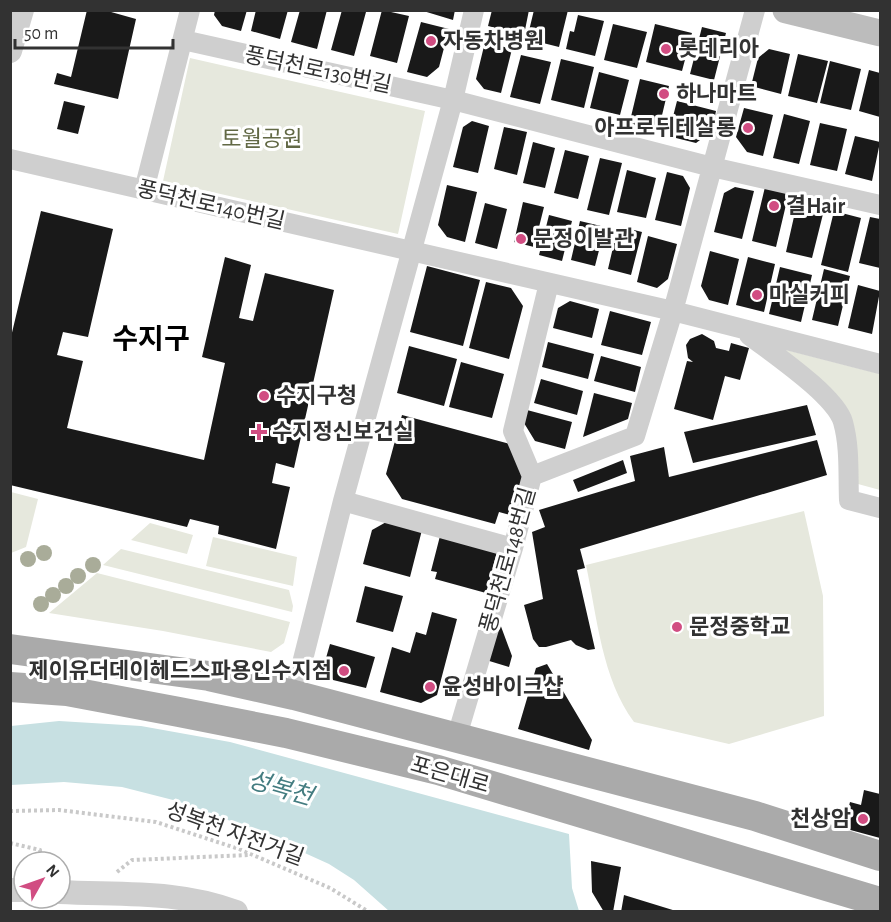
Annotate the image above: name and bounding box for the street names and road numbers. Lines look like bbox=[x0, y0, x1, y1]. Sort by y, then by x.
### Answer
street label: 풍덕천로130번길 bbox=[242, 43, 394, 96]
street label: 풍덕천로140번길 bbox=[135, 176, 287, 233]
street label: 풍덕천로148번길 bbox=[476, 485, 539, 635]
street label: 포은대로 bbox=[408, 752, 492, 797]
street label: 성복천 자전거길 bbox=[163, 798, 307, 869]

